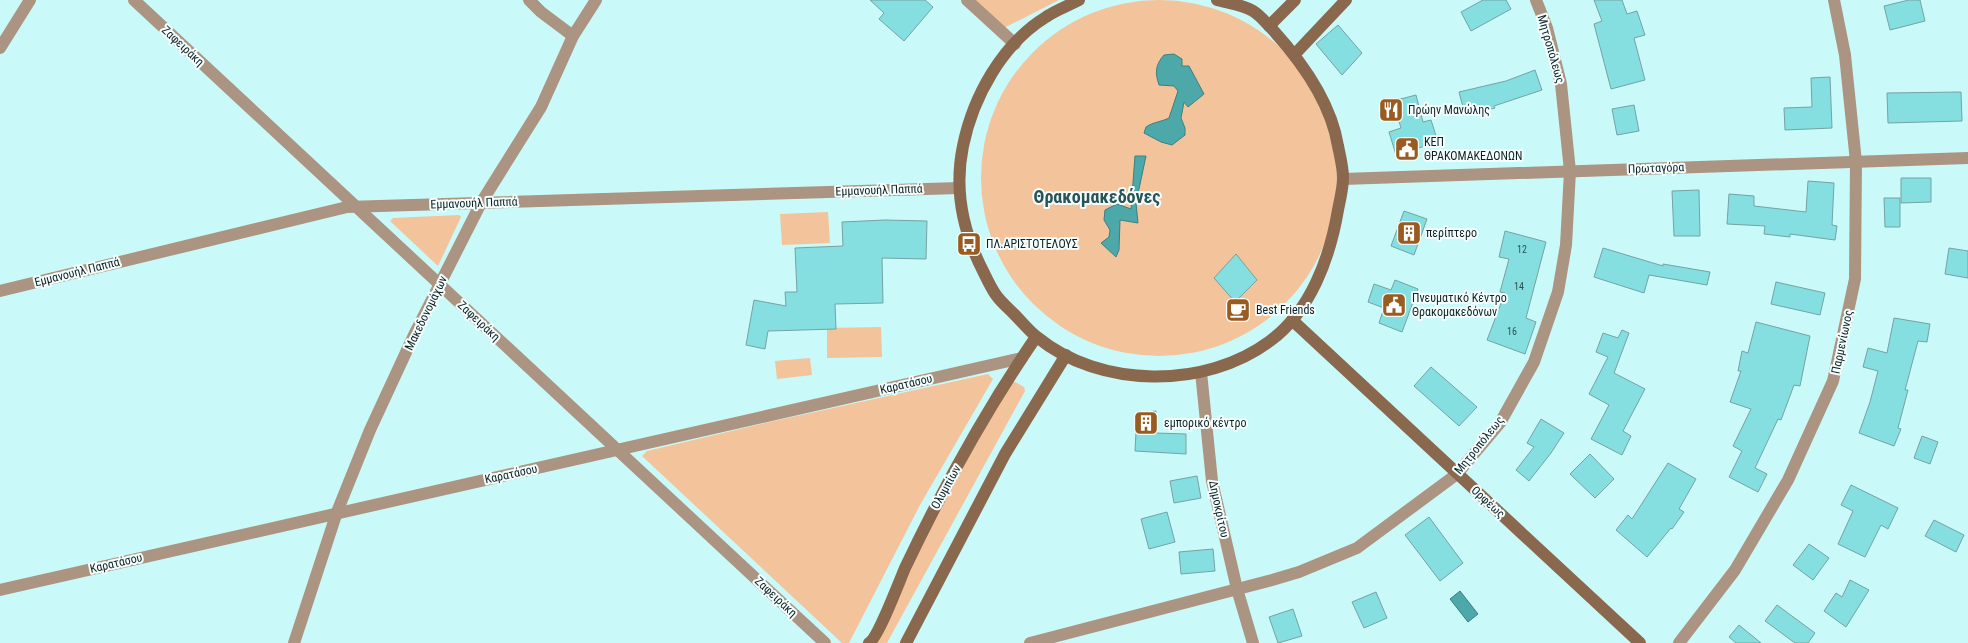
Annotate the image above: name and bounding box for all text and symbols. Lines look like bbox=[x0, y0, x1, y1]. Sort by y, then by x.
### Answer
street label: Μητροπόλεως bbox=[1535, 13, 1568, 85]
street label: Ζαφειράκη bbox=[159, 23, 207, 69]
restaurant icon: Πρώην Μανώλης bbox=[1378, 97, 1404, 123]
place label: Πρώην Μανώλης bbox=[1408, 103, 1490, 117]
place label: ΚΕΠ ΘΡΑΚΟΜΑΚΕΔΟΝΩΝ bbox=[1424, 135, 1522, 163]
public building icon: ΚΕΠ ΘΡΑΚΟΜΑΚΕΔΟΝΩΝ bbox=[1394, 136, 1420, 162]
street label: Πρωταγόρα bbox=[1628, 160, 1685, 176]
street label: Εμμανουήλ Παππά bbox=[835, 181, 923, 199]
district label: Θρακομακεδόνες bbox=[1034, 186, 1160, 207]
street label: Εμμανουήλ Παππά bbox=[430, 194, 518, 212]
building icon: περίπτερο bbox=[1396, 220, 1422, 246]
place label: περίπτερο bbox=[1426, 226, 1477, 240]
bus stop icon: ΠΛ.ΑΡΙΣΤΟΤΕΛΟΥΣ bbox=[956, 231, 982, 257]
place label: ΠΛ.ΑΡΙΣΤΟΤΕΛΟΥΣ bbox=[986, 237, 1078, 251]
house number: 12 bbox=[1517, 244, 1527, 255]
street label: Εμμανουήλ Παππά bbox=[33, 255, 121, 289]
street label: Μακεδονομάχων bbox=[402, 274, 450, 352]
house number: 14 bbox=[1514, 281, 1524, 292]
place label: Πνευματικό Κέντρο Θρακομακεδόνων bbox=[1412, 291, 1507, 319]
public building icon: Πνευματικό Κέντρο Θρακομακεδόνων bbox=[1381, 292, 1407, 318]
cafe icon: Best Friends bbox=[1225, 297, 1251, 323]
street label: Ζαφειράκη bbox=[455, 298, 503, 344]
place label: Best Friends bbox=[1256, 303, 1315, 317]
street label: Παρμενίωνος bbox=[1828, 308, 1856, 375]
house number: 16 bbox=[1507, 326, 1517, 337]
street label: Καρατάσου bbox=[878, 371, 934, 397]
building icon: εμπορικό κέντρο bbox=[1133, 410, 1159, 436]
street label: Μητροπόλεως bbox=[1451, 413, 1507, 477]
place label: εμπορικό κέντρο bbox=[1164, 416, 1246, 430]
street label: Καρατάσου bbox=[483, 462, 539, 486]
street label: Ολυμπίων bbox=[928, 463, 964, 511]
street label: Δημοκρίτου bbox=[1206, 479, 1232, 539]
street label: Ορφέως bbox=[1468, 483, 1508, 521]
street label: Καρατάσου bbox=[88, 550, 144, 576]
street label: Ζαφειράκη bbox=[752, 574, 800, 620]

